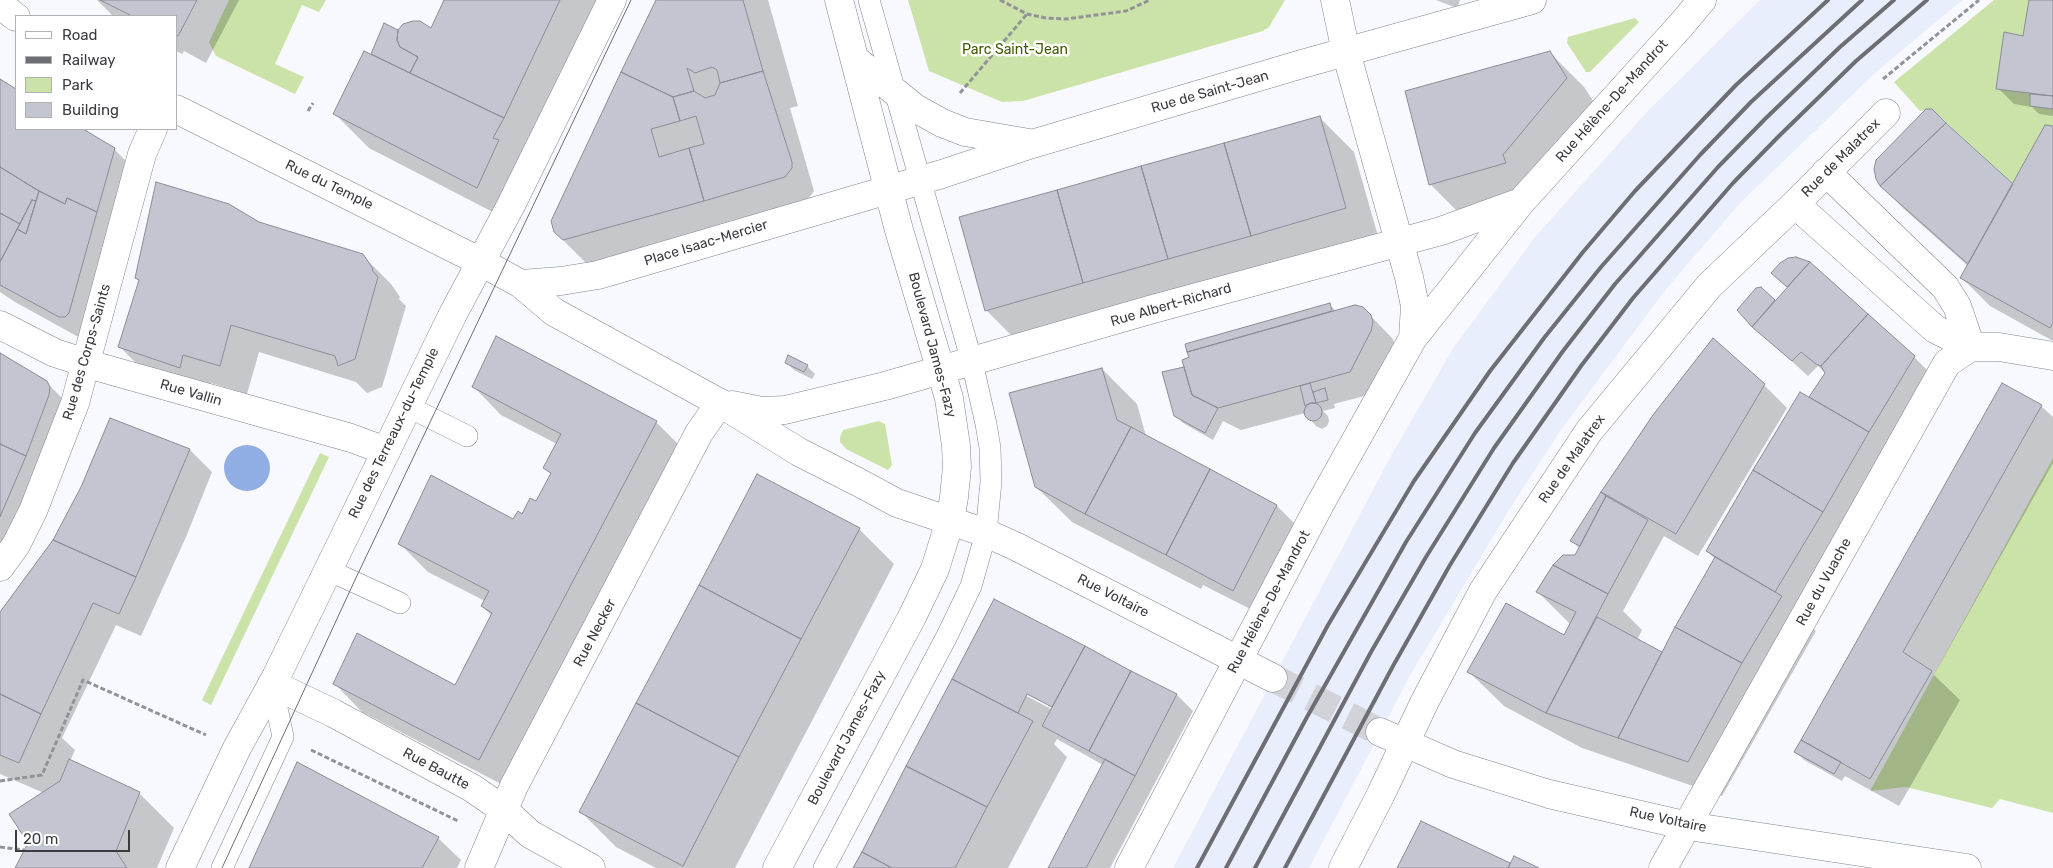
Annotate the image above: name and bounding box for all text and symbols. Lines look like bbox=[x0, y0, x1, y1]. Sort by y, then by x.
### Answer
legend bbox=[15, 15, 178, 130]
text: Road bbox=[62, 26, 98, 44]
street label: Rue Hélène-De-Mandrot bbox=[1552, 36, 1672, 166]
park label: Parc Saint-Jean bbox=[962, 42, 1068, 58]
text: Railway bbox=[62, 51, 116, 69]
street label: Rue de Saint-Jean bbox=[1149, 67, 1271, 117]
text: Park bbox=[62, 76, 93, 94]
text: Building bbox=[62, 101, 119, 119]
street label: Rue de Malatrex bbox=[1798, 115, 1884, 201]
street label: Rue du Temple bbox=[282, 156, 376, 214]
street label: Place Isaac-Mercier bbox=[642, 216, 770, 270]
street label: Boulevard James-Fazy bbox=[905, 270, 959, 420]
street label: Rue Albert-Richard bbox=[1109, 280, 1233, 330]
street label: Rue des Corps-Saints bbox=[59, 282, 115, 422]
street label: Rue des Terreaux-du-Temple bbox=[345, 345, 443, 521]
street label: Rue Vallin bbox=[158, 376, 224, 410]
street label: Rue de Malatrex bbox=[1535, 411, 1609, 507]
street label: Rue Hélène-De-Mandrot bbox=[1224, 528, 1314, 676]
street label: Rue du Vuache bbox=[1793, 535, 1855, 629]
street label: Rue Voltaire bbox=[1074, 571, 1152, 621]
street label: Rue Necker bbox=[570, 596, 620, 670]
street label: Boulevard James-Fazy bbox=[804, 668, 890, 808]
street label: Rue Bautte bbox=[400, 744, 472, 794]
street label: Rue Voltaire bbox=[1628, 804, 1708, 836]
scale bar bbox=[18, 820, 132, 852]
text: 20 m bbox=[23, 830, 58, 848]

